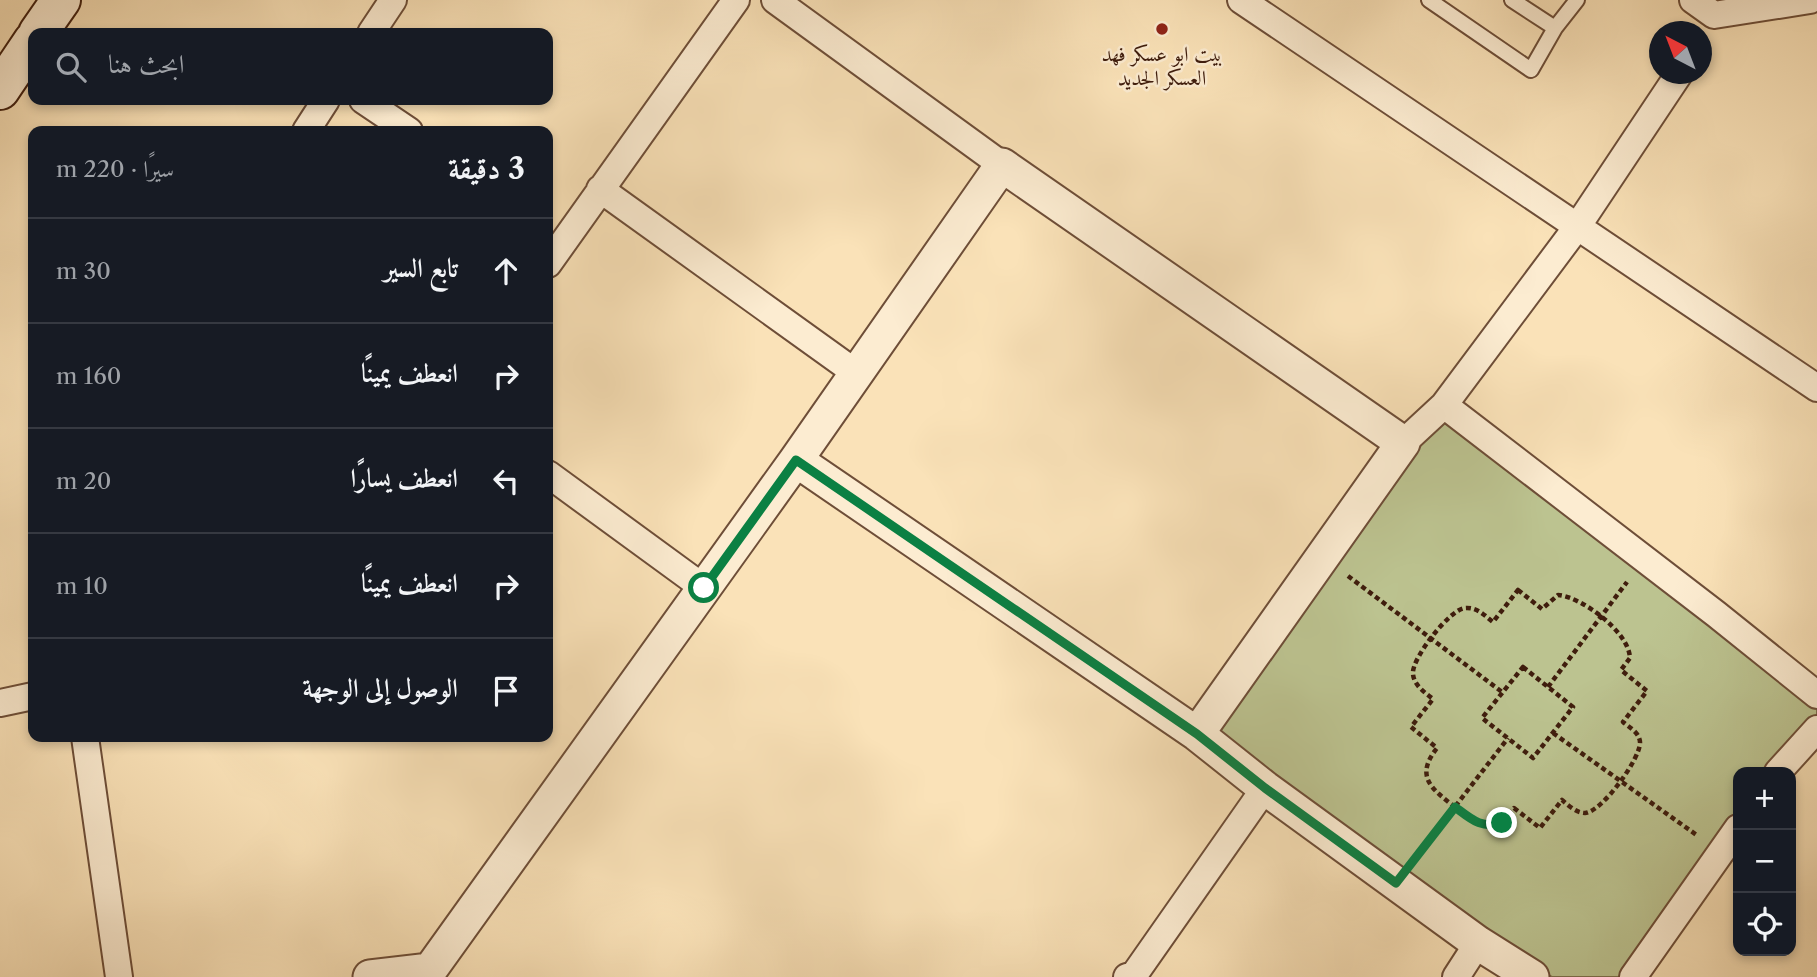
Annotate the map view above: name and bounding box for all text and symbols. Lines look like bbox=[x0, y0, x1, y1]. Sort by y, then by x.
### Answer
marker: بيت ابو عسكر فهد العسكر الجديد bbox=[1154, 21, 1170, 37]
north arrow bbox=[1649, 21, 1712, 84]
search box bbox=[28, 28, 553, 105]
place label: بيت ابو عسكر فهد العسكر الجديد bbox=[1101, 41, 1223, 91]
icon: search bbox=[52, 48, 90, 86]
text: ابحث هنا bbox=[108, 48, 184, 80]
text: 3 دقيقة bbox=[448, 150, 525, 187]
text: سيرًا · 220 m bbox=[56, 155, 174, 183]
text: تابع السير bbox=[384, 252, 458, 284]
icon: ahead bbox=[487, 252, 525, 290]
text: 30 m bbox=[56, 257, 111, 285]
text: انعطف يمينًا bbox=[361, 357, 458, 389]
icon: right bbox=[487, 357, 525, 395]
text: 160 m bbox=[56, 362, 121, 390]
text: انعطف يسارًا bbox=[350, 462, 458, 494]
icon: left bbox=[487, 462, 525, 500]
text: 20 m bbox=[56, 467, 111, 495]
text: انعطف يمينًا bbox=[361, 567, 458, 599]
icon: right bbox=[487, 567, 525, 605]
text: 10 m bbox=[56, 572, 108, 600]
route start bbox=[688, 572, 719, 603]
text: الوصول إلى الوجهة bbox=[303, 672, 458, 704]
icon: arrive bbox=[487, 672, 525, 710]
map controls bbox=[1733, 767, 1796, 956]
button: + bbox=[1733, 767, 1796, 830]
route end bbox=[1486, 807, 1517, 838]
button: − bbox=[1733, 830, 1796, 893]
button: locate bbox=[1733, 893, 1796, 956]

